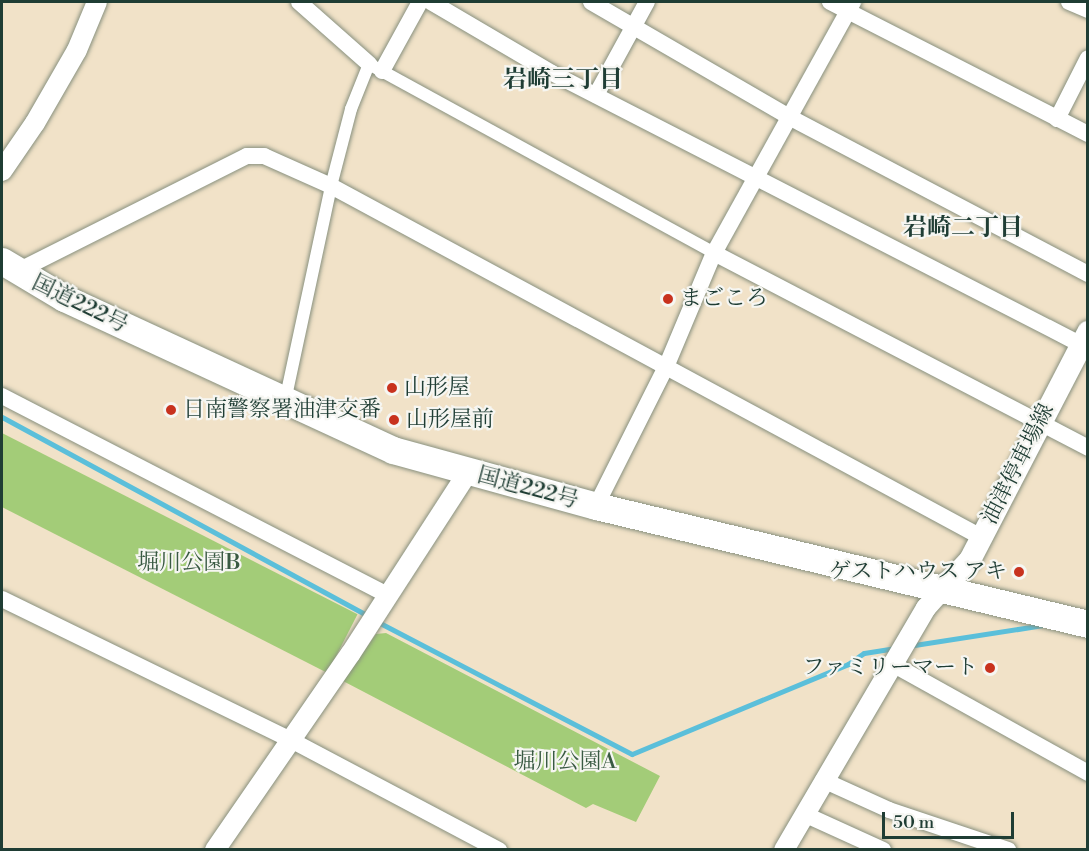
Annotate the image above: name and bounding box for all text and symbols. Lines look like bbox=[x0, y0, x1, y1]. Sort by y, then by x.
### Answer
district label: 岩崎三丁目 bbox=[503, 67, 623, 95]
district label: 岩崎二丁目 bbox=[903, 215, 1023, 243]
street label: 国道222号 bbox=[28, 269, 132, 339]
place label: まごころ bbox=[680, 286, 768, 312]
marker: まごころ bbox=[661, 292, 675, 306]
place label: 山形屋 bbox=[404, 375, 470, 401]
marker: 山形屋 bbox=[385, 381, 399, 395]
place label: 日南警察署油津交番 bbox=[183, 397, 381, 423]
street label: 油津停車場線 bbox=[976, 399, 1060, 529]
marker: 日南警察署油津交番 bbox=[164, 403, 178, 417]
place label: 山形屋前 bbox=[406, 407, 494, 433]
marker: 山形屋前 bbox=[387, 413, 401, 427]
street label: 国道222号 bbox=[475, 462, 581, 514]
park label: 堀川公園B bbox=[137, 550, 241, 576]
place label: ゲストハウス アキ bbox=[826, 559, 1007, 585]
marker: ゲストハウス アキ bbox=[1012, 565, 1026, 579]
place label: ファミリーマート bbox=[802, 655, 978, 681]
marker: ファミリーマート bbox=[983, 661, 997, 675]
park label: 堀川公園A bbox=[513, 749, 617, 775]
scale bar bbox=[885, 800, 1017, 838]
text: 50 m bbox=[893, 811, 934, 834]

